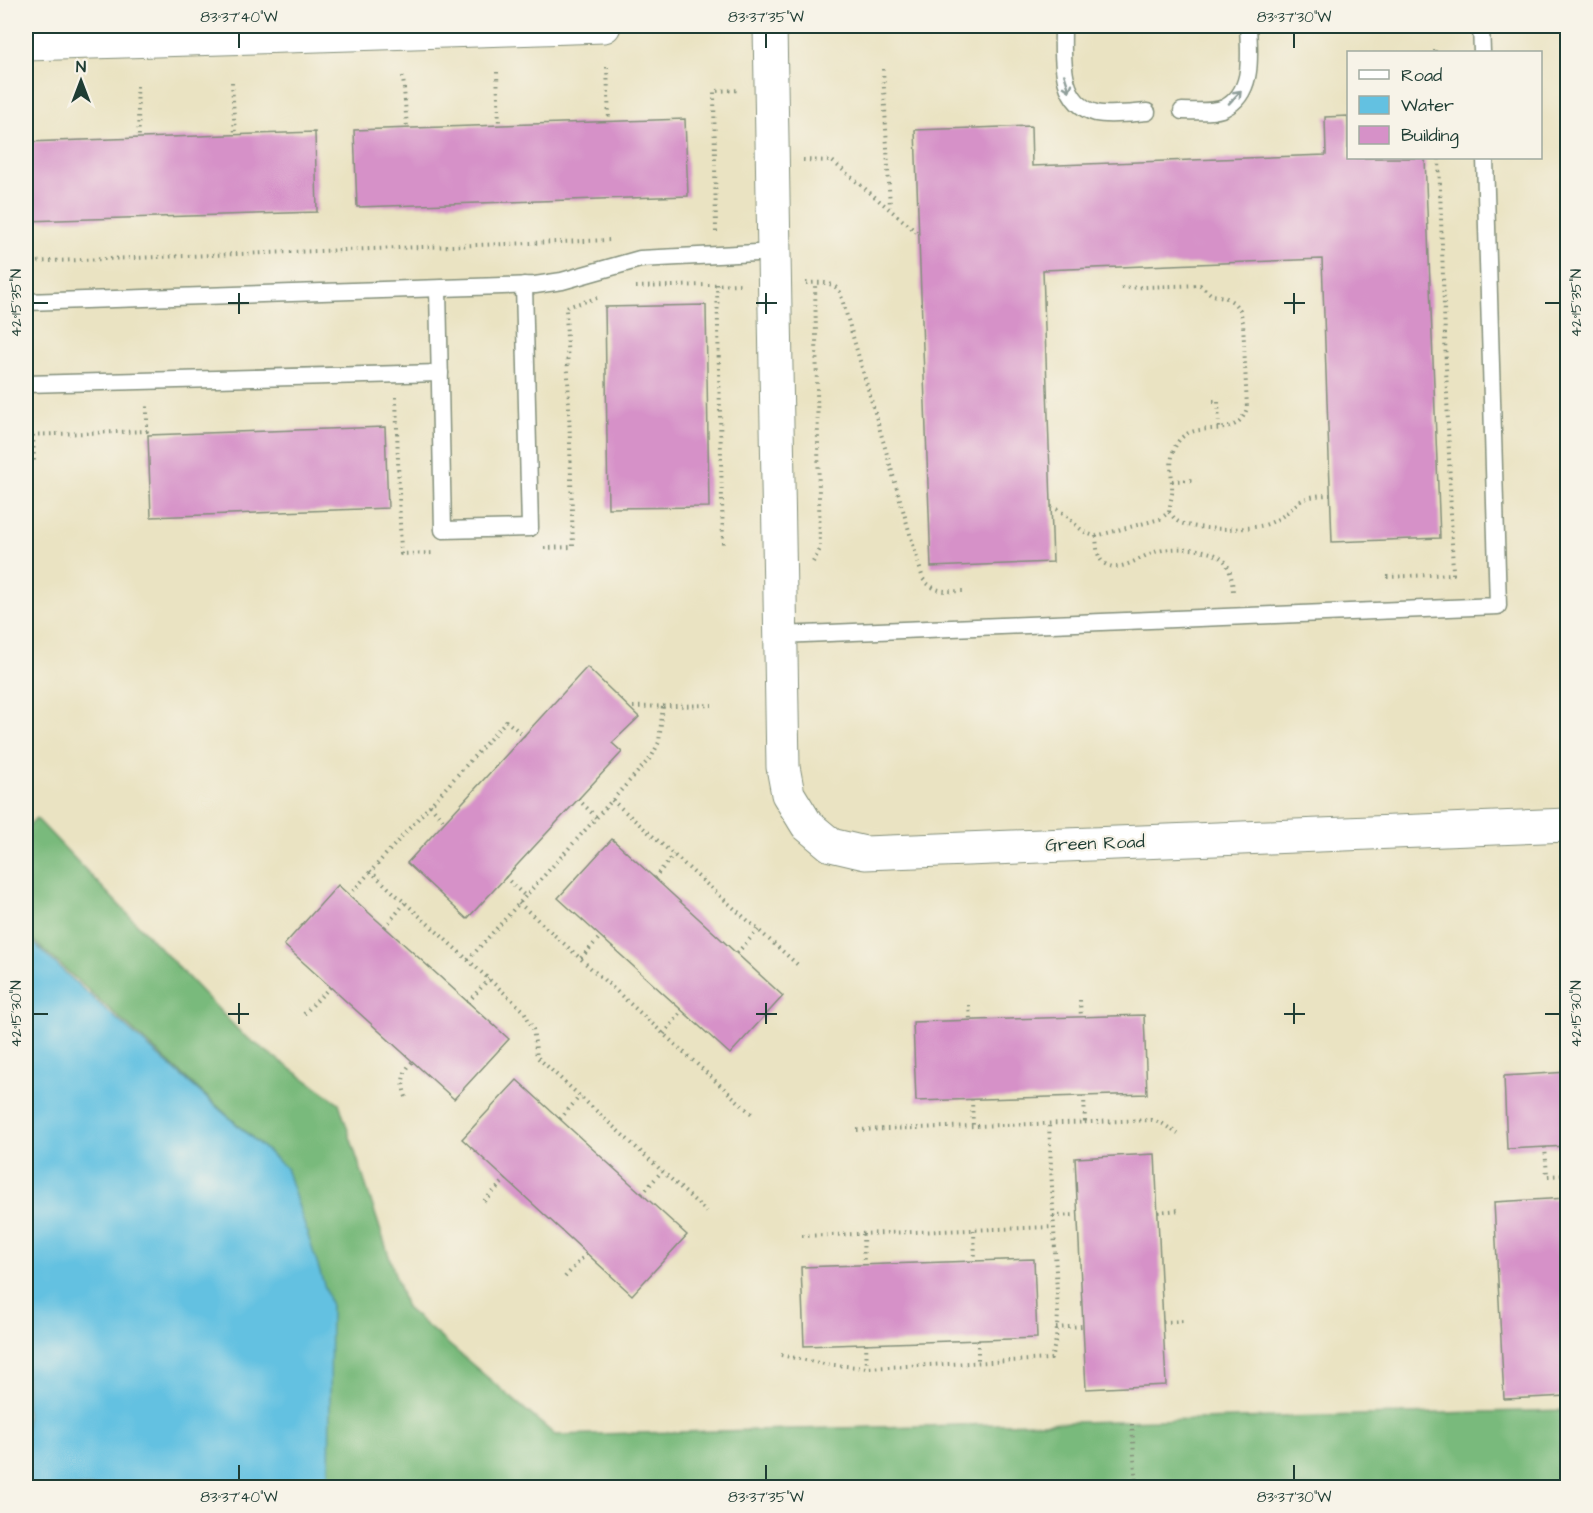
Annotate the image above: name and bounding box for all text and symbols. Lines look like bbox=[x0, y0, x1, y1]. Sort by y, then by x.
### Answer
text: 83°37'40"W bbox=[200, 7, 278, 28]
text: 83°37'35"W bbox=[728, 7, 804, 28]
text: 83°37'30"W bbox=[1257, 7, 1331, 28]
north arrow bbox=[51, 51, 111, 111]
legend bbox=[1347, 51, 1542, 159]
text: N bbox=[76, 56, 86, 78]
text: Road bbox=[1401, 63, 1442, 88]
one-way arrow bbox=[1062, 73, 1073, 92]
one-way arrow bbox=[1228, 89, 1242, 104]
text: Water bbox=[1401, 93, 1454, 118]
text: Building bbox=[1401, 123, 1459, 149]
text: 42°15'35"N bbox=[6, 269, 27, 337]
text: 42°15'35"N bbox=[1566, 269, 1587, 337]
street label: Green Road bbox=[1045, 829, 1145, 858]
text: 42°15'30"N bbox=[6, 980, 27, 1048]
text: 42°15'30"N bbox=[1566, 980, 1587, 1048]
text: 83°37'40"W bbox=[200, 1487, 278, 1508]
text: 83°37'35"W bbox=[728, 1487, 804, 1508]
text: 83°37'30"W bbox=[1257, 1487, 1331, 1508]

